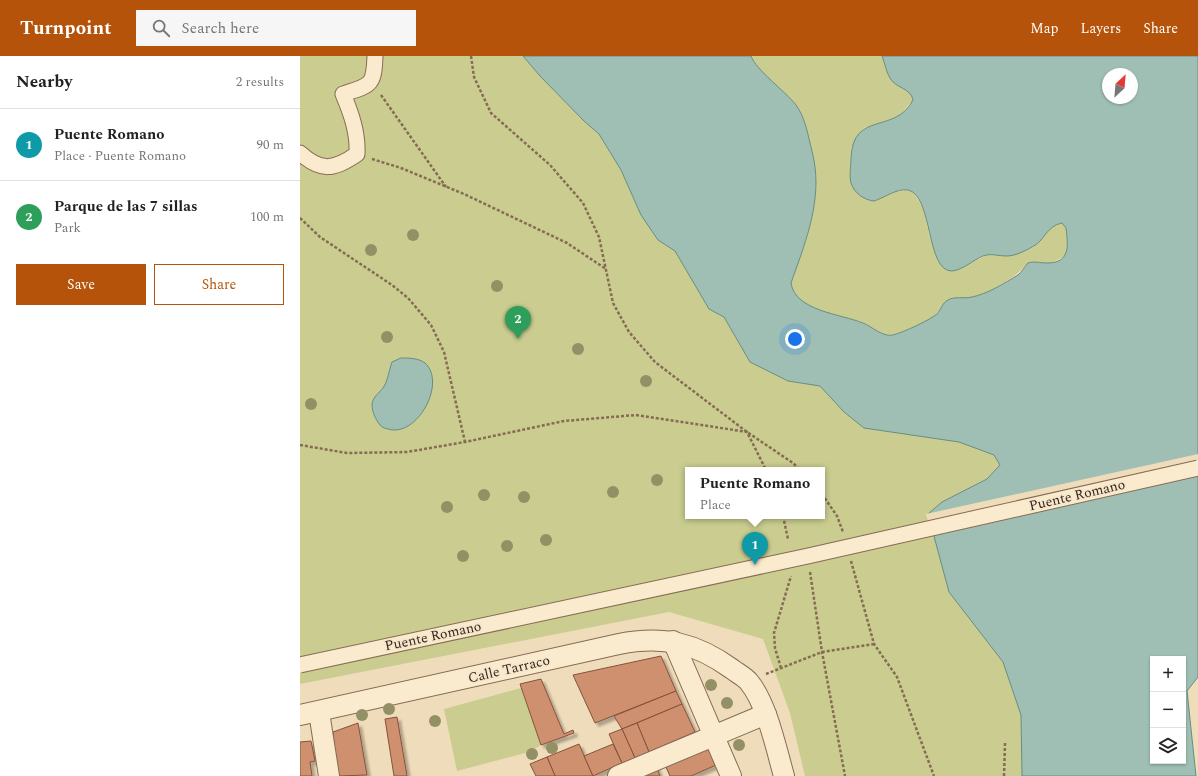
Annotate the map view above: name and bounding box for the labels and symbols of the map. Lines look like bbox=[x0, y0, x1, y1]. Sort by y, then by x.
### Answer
north arrow bbox=[1102, 68, 1138, 104]
pin: 2 bbox=[505, 306, 531, 339]
your location bbox=[785, 329, 805, 349]
street label: Puente Romano bbox=[1027, 474, 1127, 516]
pin: 1 bbox=[742, 532, 768, 565]
street label: Puente Romano bbox=[383, 616, 483, 656]
street label: Calle Tarraco bbox=[466, 649, 552, 689]

